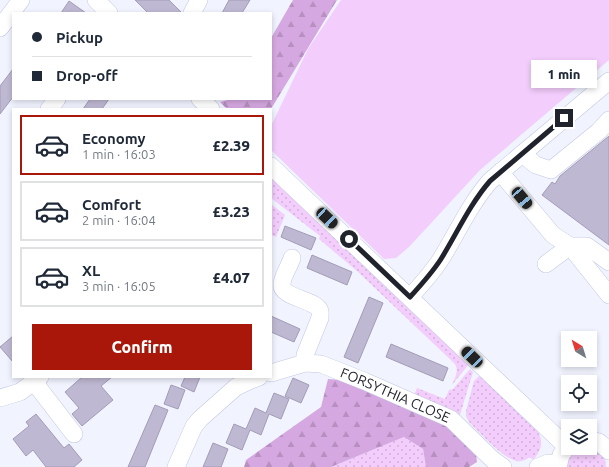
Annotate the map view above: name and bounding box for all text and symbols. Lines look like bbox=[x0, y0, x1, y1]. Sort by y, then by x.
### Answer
text: Pickup bbox=[56, 29, 103, 46]
callout: 1 min bbox=[531, 60, 597, 88]
text: Drop-off bbox=[56, 67, 118, 84]
text: 1 min bbox=[547, 67, 581, 81]
route end bbox=[555, 109, 573, 127]
icon: car bbox=[34, 127, 70, 163]
text: Economy bbox=[82, 130, 146, 147]
text: £2.39 bbox=[212, 137, 250, 154]
text: 1 min · 16:03 bbox=[82, 147, 156, 161]
car bbox=[510, 185, 534, 211]
icon: car bbox=[34, 193, 70, 229]
text: Comfort bbox=[82, 196, 141, 213]
text: £3.23 bbox=[212, 203, 250, 220]
car bbox=[314, 205, 340, 231]
text: 2 min · 16:04 bbox=[82, 213, 156, 227]
route start bbox=[340, 230, 358, 248]
icon: car bbox=[34, 259, 70, 295]
text: XL bbox=[82, 262, 100, 279]
text: £4.07 bbox=[212, 269, 250, 286]
text: 3 min · 16:05 bbox=[82, 279, 156, 293]
button: Confirm bbox=[32, 324, 252, 370]
north arrow bbox=[561, 331, 597, 367]
map controls bbox=[561, 331, 597, 455]
car bbox=[459, 344, 485, 370]
street label: FORSYTHIA CLOSE bbox=[338, 365, 453, 426]
button: locate bbox=[561, 375, 597, 411]
button: layers bbox=[561, 419, 597, 455]

